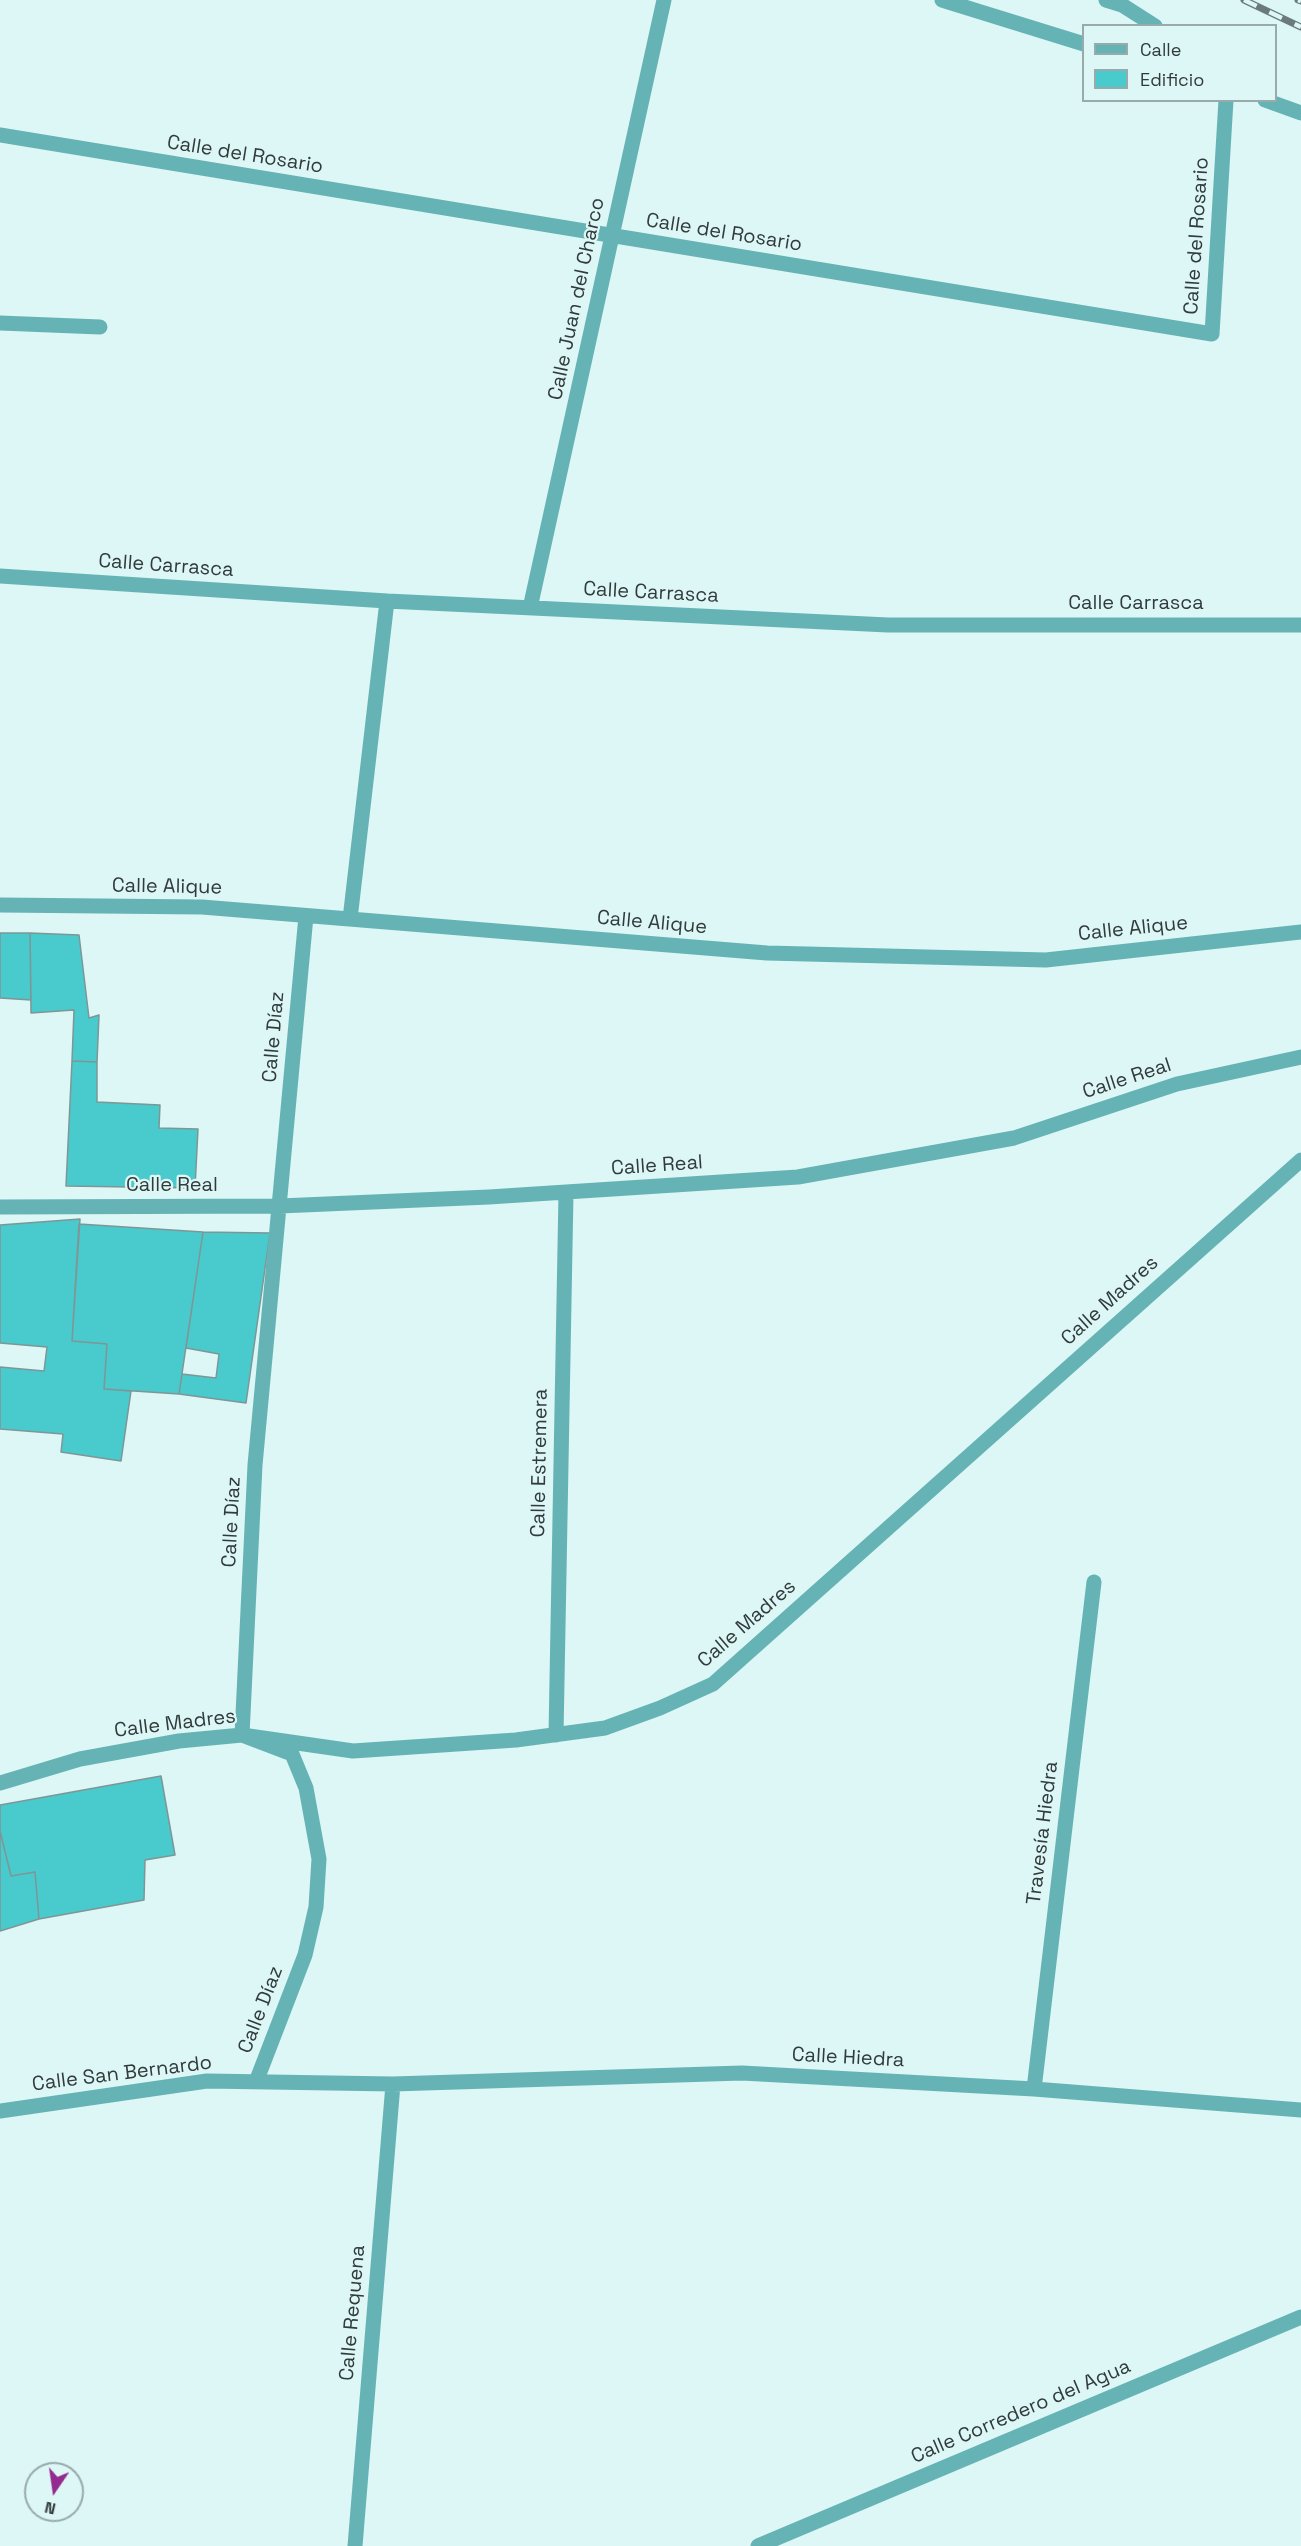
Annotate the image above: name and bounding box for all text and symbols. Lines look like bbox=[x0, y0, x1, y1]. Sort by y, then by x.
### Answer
legend bbox=[1082, 24, 1277, 102]
text: Calle bbox=[1140, 38, 1181, 61]
text: Edificio bbox=[1140, 68, 1204, 91]
street label: Calle del Rosario bbox=[165, 131, 325, 179]
street label: Calle del Rosario bbox=[1180, 157, 1214, 315]
street label: Calle Juan del Charco bbox=[544, 196, 610, 402]
street label: Calle del Rosario bbox=[644, 209, 804, 257]
street label: Calle Carrasca bbox=[98, 549, 234, 583]
street label: Calle Carrasca bbox=[583, 577, 719, 609]
street label: Calle Carrasca bbox=[1068, 592, 1204, 616]
street label: Calle Alique bbox=[112, 874, 222, 900]
street label: Calle Alique bbox=[596, 906, 708, 940]
street label: Calle Alique bbox=[1077, 911, 1189, 947]
street label: Calle Díaz bbox=[258, 991, 290, 1083]
street label: Calle Real bbox=[1080, 1053, 1174, 1105]
street label: Calle Real bbox=[610, 1151, 704, 1181]
street label: Calle Real bbox=[126, 1174, 218, 1198]
street label: Calle Madres bbox=[1057, 1251, 1163, 1351]
street label: Calle Estremera bbox=[527, 1388, 553, 1538]
street label: Calle Díaz bbox=[218, 1476, 246, 1568]
street label: Calle Madres bbox=[693, 1575, 801, 1673]
street label: Calle Madres bbox=[113, 1705, 237, 1743]
street label: Travesía Hiedra bbox=[1022, 1760, 1064, 1906]
street label: Calle Díaz bbox=[233, 1963, 289, 2057]
street label: Calle Hiedra bbox=[791, 2043, 905, 2073]
street label: Calle San Bernardo bbox=[31, 2051, 213, 2097]
street label: Calle Requena bbox=[335, 2244, 371, 2382]
street label: Calle Corredero del Agua bbox=[908, 2355, 1134, 2469]
north arrow bbox=[24, 2462, 84, 2522]
text: N bbox=[43, 2497, 58, 2520]

